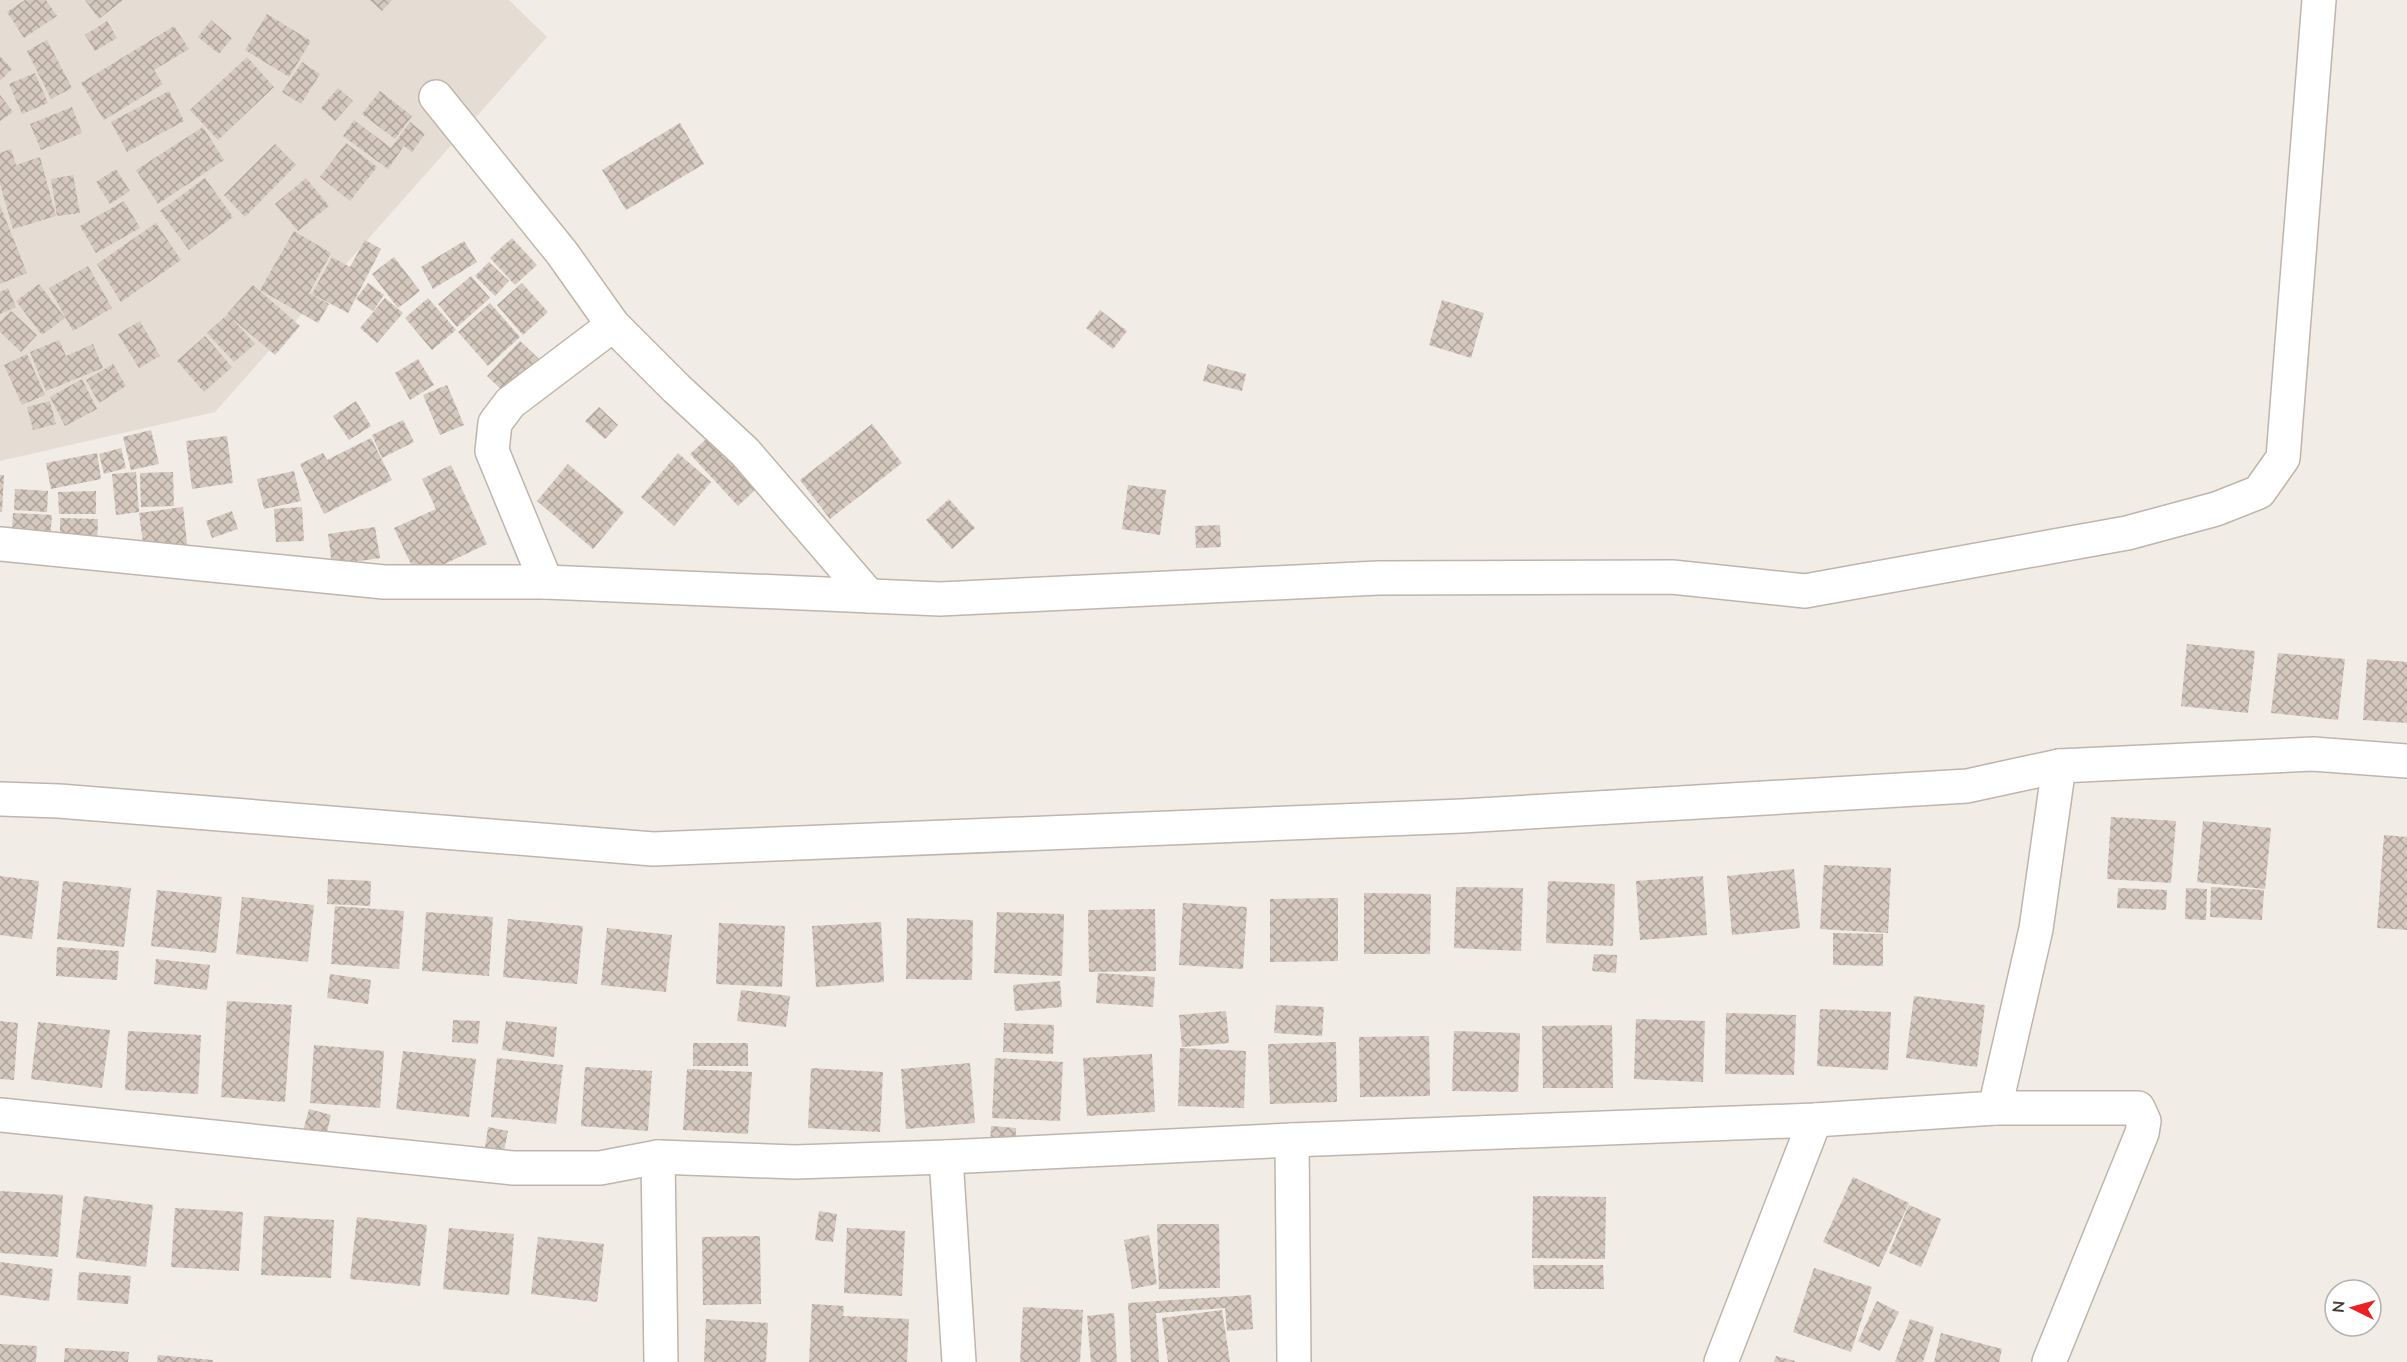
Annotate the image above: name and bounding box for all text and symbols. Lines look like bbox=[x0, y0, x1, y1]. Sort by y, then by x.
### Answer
north arrow bbox=[2323, 1278, 2383, 1338]
text: N bbox=[2328, 1300, 2349, 1314]

